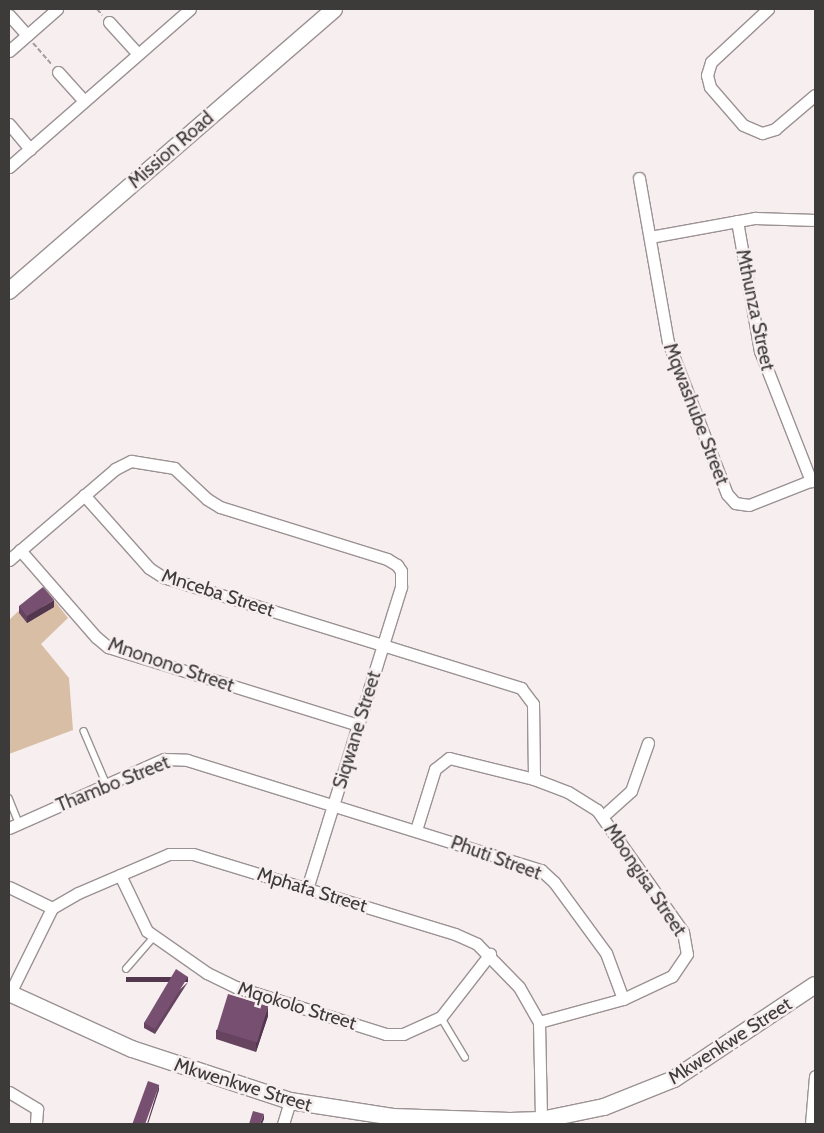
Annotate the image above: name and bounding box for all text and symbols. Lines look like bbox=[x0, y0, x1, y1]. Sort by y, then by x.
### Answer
street label: Mission Road bbox=[124, 107, 218, 193]
street label: Mthunza Street bbox=[731, 247, 779, 373]
street label: Mqwashube Street bbox=[658, 340, 734, 488]
street label: Mnceba Street bbox=[159, 564, 277, 622]
street label: Mnonono Street bbox=[105, 633, 237, 697]
street label: Siqwane Street bbox=[328, 668, 386, 792]
street label: Thambo Street bbox=[53, 751, 173, 817]
street label: Mbongisa Street bbox=[599, 819, 691, 941]
street label: Phuti Street bbox=[448, 831, 544, 885]
street label: Mphafa Street bbox=[254, 862, 370, 918]
street label: Mqokolo Street bbox=[235, 977, 359, 1035]
street label: Mkwenkwe Street bbox=[664, 993, 796, 1089]
street label: Mkwenkwe Street bbox=[171, 1053, 315, 1117]

